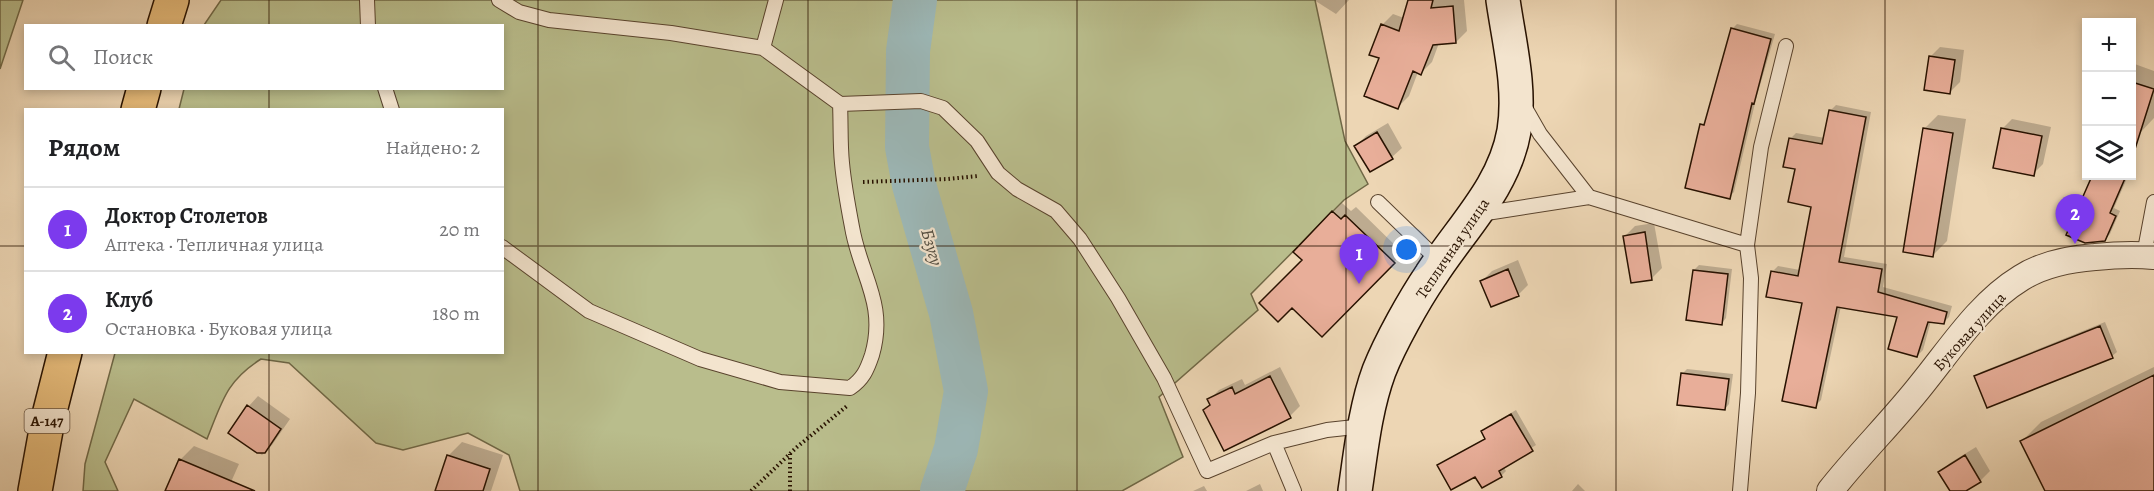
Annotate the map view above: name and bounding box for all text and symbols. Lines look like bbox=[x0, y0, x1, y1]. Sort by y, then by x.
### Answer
map controls bbox=[2082, 18, 2136, 180]
button: + bbox=[2082, 18, 2136, 72]
search box bbox=[24, 24, 504, 90]
icon: search bbox=[45, 41, 78, 74]
text: Поиск bbox=[93, 42, 153, 72]
button: − bbox=[2082, 72, 2136, 126]
button: layers bbox=[2082, 126, 2136, 180]
text: Рядом bbox=[48, 130, 120, 165]
text: Найдено: 2 bbox=[385, 134, 480, 161]
street label: Тепличная улица bbox=[1411, 193, 1495, 303]
pin: 2 bbox=[2056, 194, 2094, 244]
text: Доктор Столетов bbox=[105, 201, 268, 231]
text: 1 bbox=[64, 216, 71, 243]
text: 20 m bbox=[439, 216, 480, 243]
water label: Бзугу bbox=[915, 226, 949, 269]
text: Аптека · Тепличная улица bbox=[105, 231, 324, 258]
pin: 1 bbox=[1340, 234, 1378, 284]
your location bbox=[1392, 235, 1421, 264]
text: Клуб bbox=[105, 285, 153, 315]
street label: Буковая улица bbox=[1928, 287, 2012, 376]
text: 2 bbox=[63, 300, 72, 327]
text: 180 m bbox=[432, 300, 480, 327]
text: Остановка · Буковая улица bbox=[105, 315, 332, 342]
road number: А-147 bbox=[24, 409, 70, 433]

